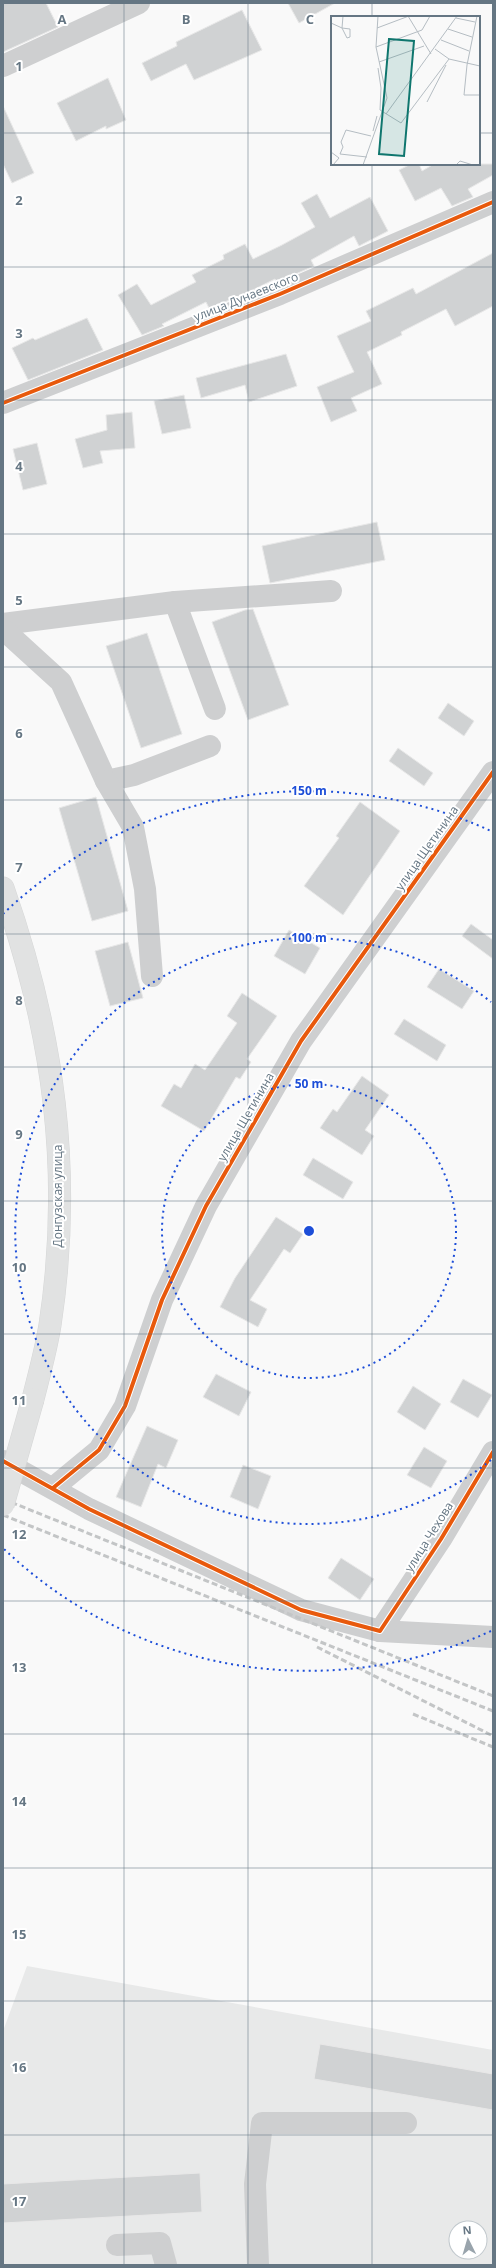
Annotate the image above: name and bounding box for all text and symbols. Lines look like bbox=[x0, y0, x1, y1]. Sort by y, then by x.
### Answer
text: A bbox=[58, 10, 67, 28]
text: B bbox=[182, 10, 191, 28]
text: C bbox=[306, 10, 314, 28]
inset map bbox=[331, 16, 480, 165]
text: 1 bbox=[15, 57, 23, 75]
text: 2 bbox=[15, 191, 23, 209]
street label: улица Дунаевского bbox=[191, 268, 301, 325]
text: 3 bbox=[15, 324, 23, 342]
text: 4 bbox=[15, 457, 23, 475]
text: 5 bbox=[15, 591, 23, 609]
text: 6 bbox=[15, 724, 23, 742]
text: 150 m bbox=[291, 782, 327, 799]
street label: улица Щетинина bbox=[391, 802, 462, 893]
text: 7 bbox=[15, 858, 23, 876]
text: 100 m bbox=[291, 929, 327, 946]
text: 8 bbox=[15, 991, 23, 1009]
street label: улица Щетинина bbox=[213, 1069, 278, 1164]
text: 50 m bbox=[295, 1075, 323, 1092]
text: 9 bbox=[15, 1125, 23, 1143]
street label: Донгузская улица bbox=[49, 1144, 66, 1248]
centre of rings bbox=[302, 1224, 316, 1238]
text: 10 bbox=[12, 1258, 26, 1276]
text: 11 bbox=[12, 1391, 26, 1409]
street label: улица Чехова bbox=[400, 1498, 457, 1575]
text: 12 bbox=[12, 1525, 27, 1543]
text: 13 bbox=[12, 1658, 26, 1676]
text: 14 bbox=[12, 1792, 27, 1810]
text: 15 bbox=[12, 1925, 26, 1943]
text: 16 bbox=[12, 2058, 27, 2076]
text: 17 bbox=[12, 2192, 27, 2210]
north arrow bbox=[448, 2220, 488, 2260]
text: N bbox=[462, 2222, 472, 2237]

